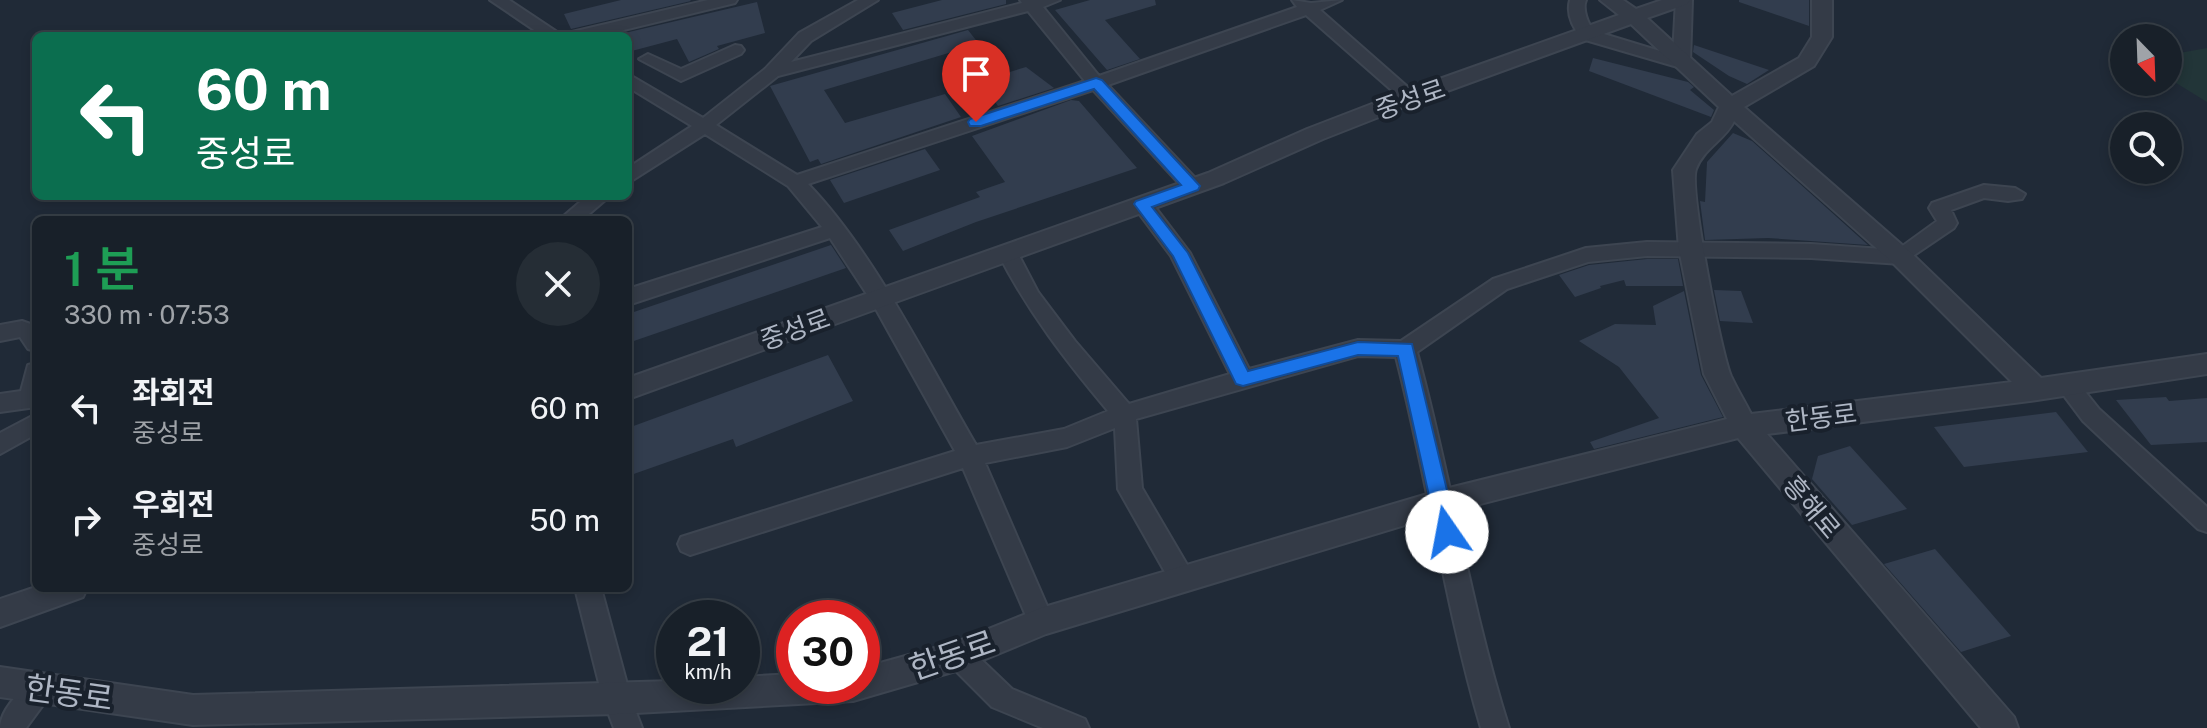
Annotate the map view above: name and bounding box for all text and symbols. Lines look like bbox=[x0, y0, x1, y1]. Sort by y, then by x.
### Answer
north arrow bbox=[2110, 24, 2182, 96]
map controls bbox=[2110, 24, 2182, 184]
pin bbox=[942, 40, 1010, 122]
icon: arrive bbox=[954, 52, 998, 96]
text: 60 m bbox=[196, 57, 332, 123]
icon: left bbox=[64, 64, 168, 168]
street label: 중성로 bbox=[1371, 73, 1449, 125]
button: search bbox=[2110, 112, 2182, 184]
text: 중성로 bbox=[196, 132, 295, 174]
text: 1 분 bbox=[64, 240, 139, 297]
button: close bbox=[516, 242, 600, 326]
text: 330 m · 07:53 bbox=[64, 299, 230, 330]
street label: 중성로 bbox=[756, 302, 834, 356]
text: 좌회전 bbox=[132, 374, 215, 410]
icon: left bbox=[64, 386, 108, 430]
text: 60 m bbox=[530, 390, 600, 426]
street label: 한동로 bbox=[1783, 397, 1859, 437]
text: 중성로 bbox=[132, 417, 204, 448]
street label: 흥해로 bbox=[1777, 470, 1847, 544]
text: 우회전 bbox=[132, 486, 215, 522]
position arrow bbox=[1405, 490, 1489, 574]
icon: right bbox=[64, 498, 108, 542]
text: 50 m bbox=[529, 502, 600, 538]
text: 중성로 bbox=[132, 529, 204, 560]
speed limit sign: 30 bbox=[776, 600, 880, 704]
text: 21 bbox=[687, 618, 729, 665]
street label: 한동로 bbox=[904, 623, 1000, 687]
text: km/h bbox=[684, 660, 732, 684]
street label: 한동로 bbox=[23, 669, 115, 717]

